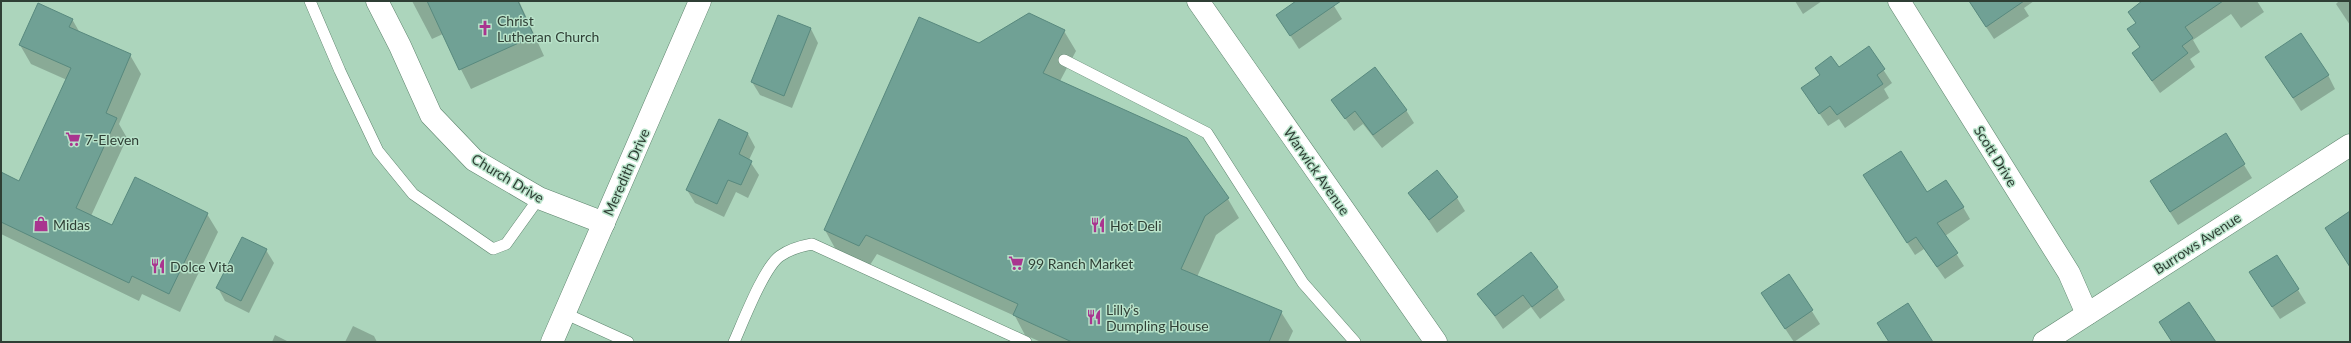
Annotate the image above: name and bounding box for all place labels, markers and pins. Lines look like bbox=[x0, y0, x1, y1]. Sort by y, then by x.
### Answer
place label: Christ Lutheran Church bbox=[497, 12, 599, 45]
church icon: Christ Lutheran Church bbox=[476, 19, 494, 37]
supermarket icon: 7-Eleven bbox=[64, 130, 82, 148]
place label: 7-Eleven bbox=[85, 131, 139, 148]
shop icon: Midas bbox=[32, 215, 50, 233]
place label: Midas bbox=[53, 216, 90, 233]
restaurant icon: Hot Deli bbox=[1089, 216, 1107, 234]
place label: Hot Deli bbox=[1110, 217, 1162, 234]
supermarket icon: 99 Ranch Market bbox=[1007, 254, 1025, 272]
place label: 99 Ranch Market bbox=[1028, 255, 1133, 272]
restaurant icon: Dolce Vita bbox=[149, 257, 167, 275]
place label: Dolce Vita bbox=[170, 258, 234, 275]
place label: Lilly’s Dumpling House bbox=[1106, 301, 1209, 334]
restaurant icon: Lilly’s Dumpling House bbox=[1085, 308, 1103, 326]

